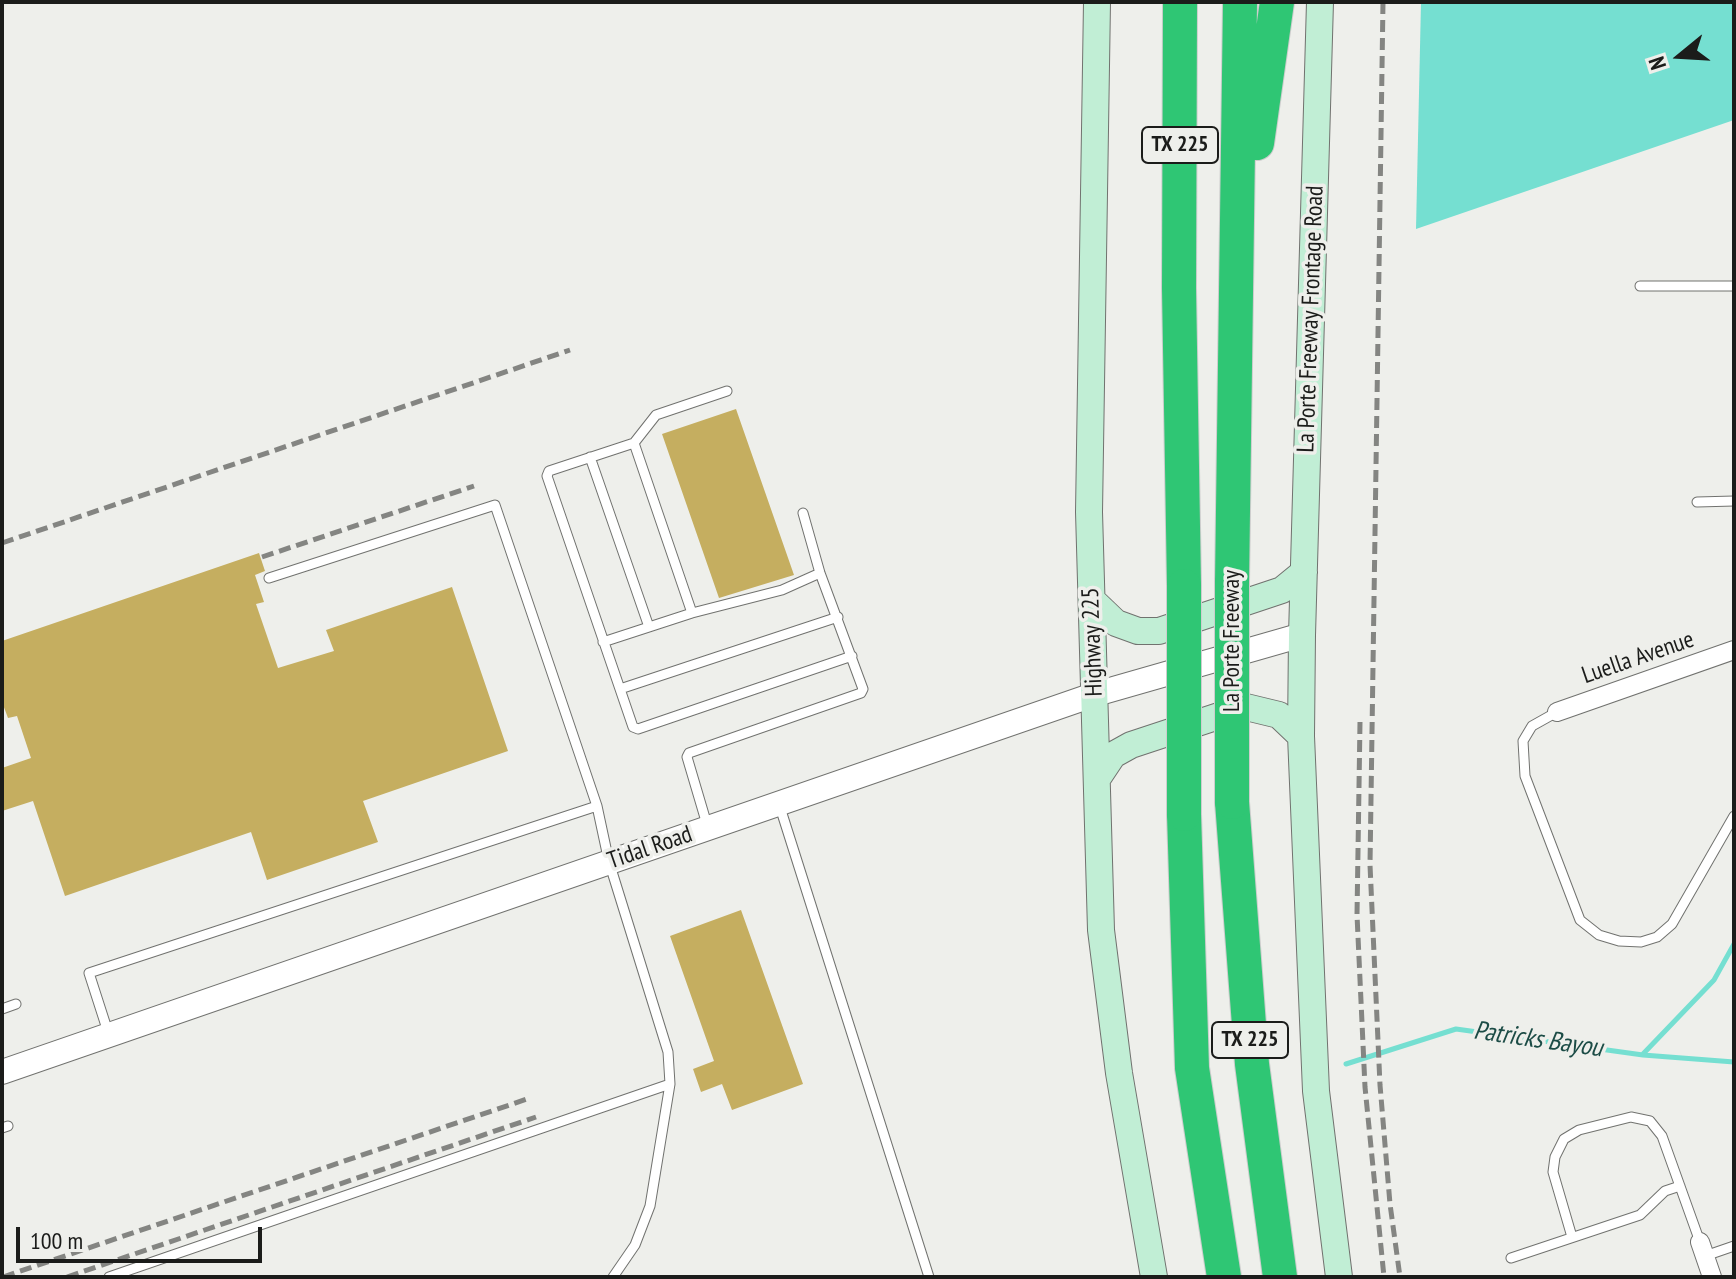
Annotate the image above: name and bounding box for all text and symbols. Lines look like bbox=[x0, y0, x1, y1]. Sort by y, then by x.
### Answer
north arrow bbox=[1640, 16, 1720, 96]
text: N bbox=[1642, 53, 1672, 73]
road number: TX 225 bbox=[1142, 127, 1218, 163]
street label: La Porte Freeway Frontage Road bbox=[1292, 185, 1330, 453]
street label: La Porte Freeway bbox=[1218, 570, 1246, 712]
street label: Highway 225 bbox=[1077, 587, 1109, 697]
street label: Luella Avenue bbox=[1578, 625, 1698, 691]
street label: Tidal Road bbox=[604, 820, 696, 876]
water label: Patricks Bayou bbox=[1472, 1016, 1604, 1064]
road number: TX 225 bbox=[1212, 1022, 1288, 1058]
scale bar bbox=[20, 1211, 266, 1261]
text: 100 m bbox=[30, 1225, 83, 1256]

